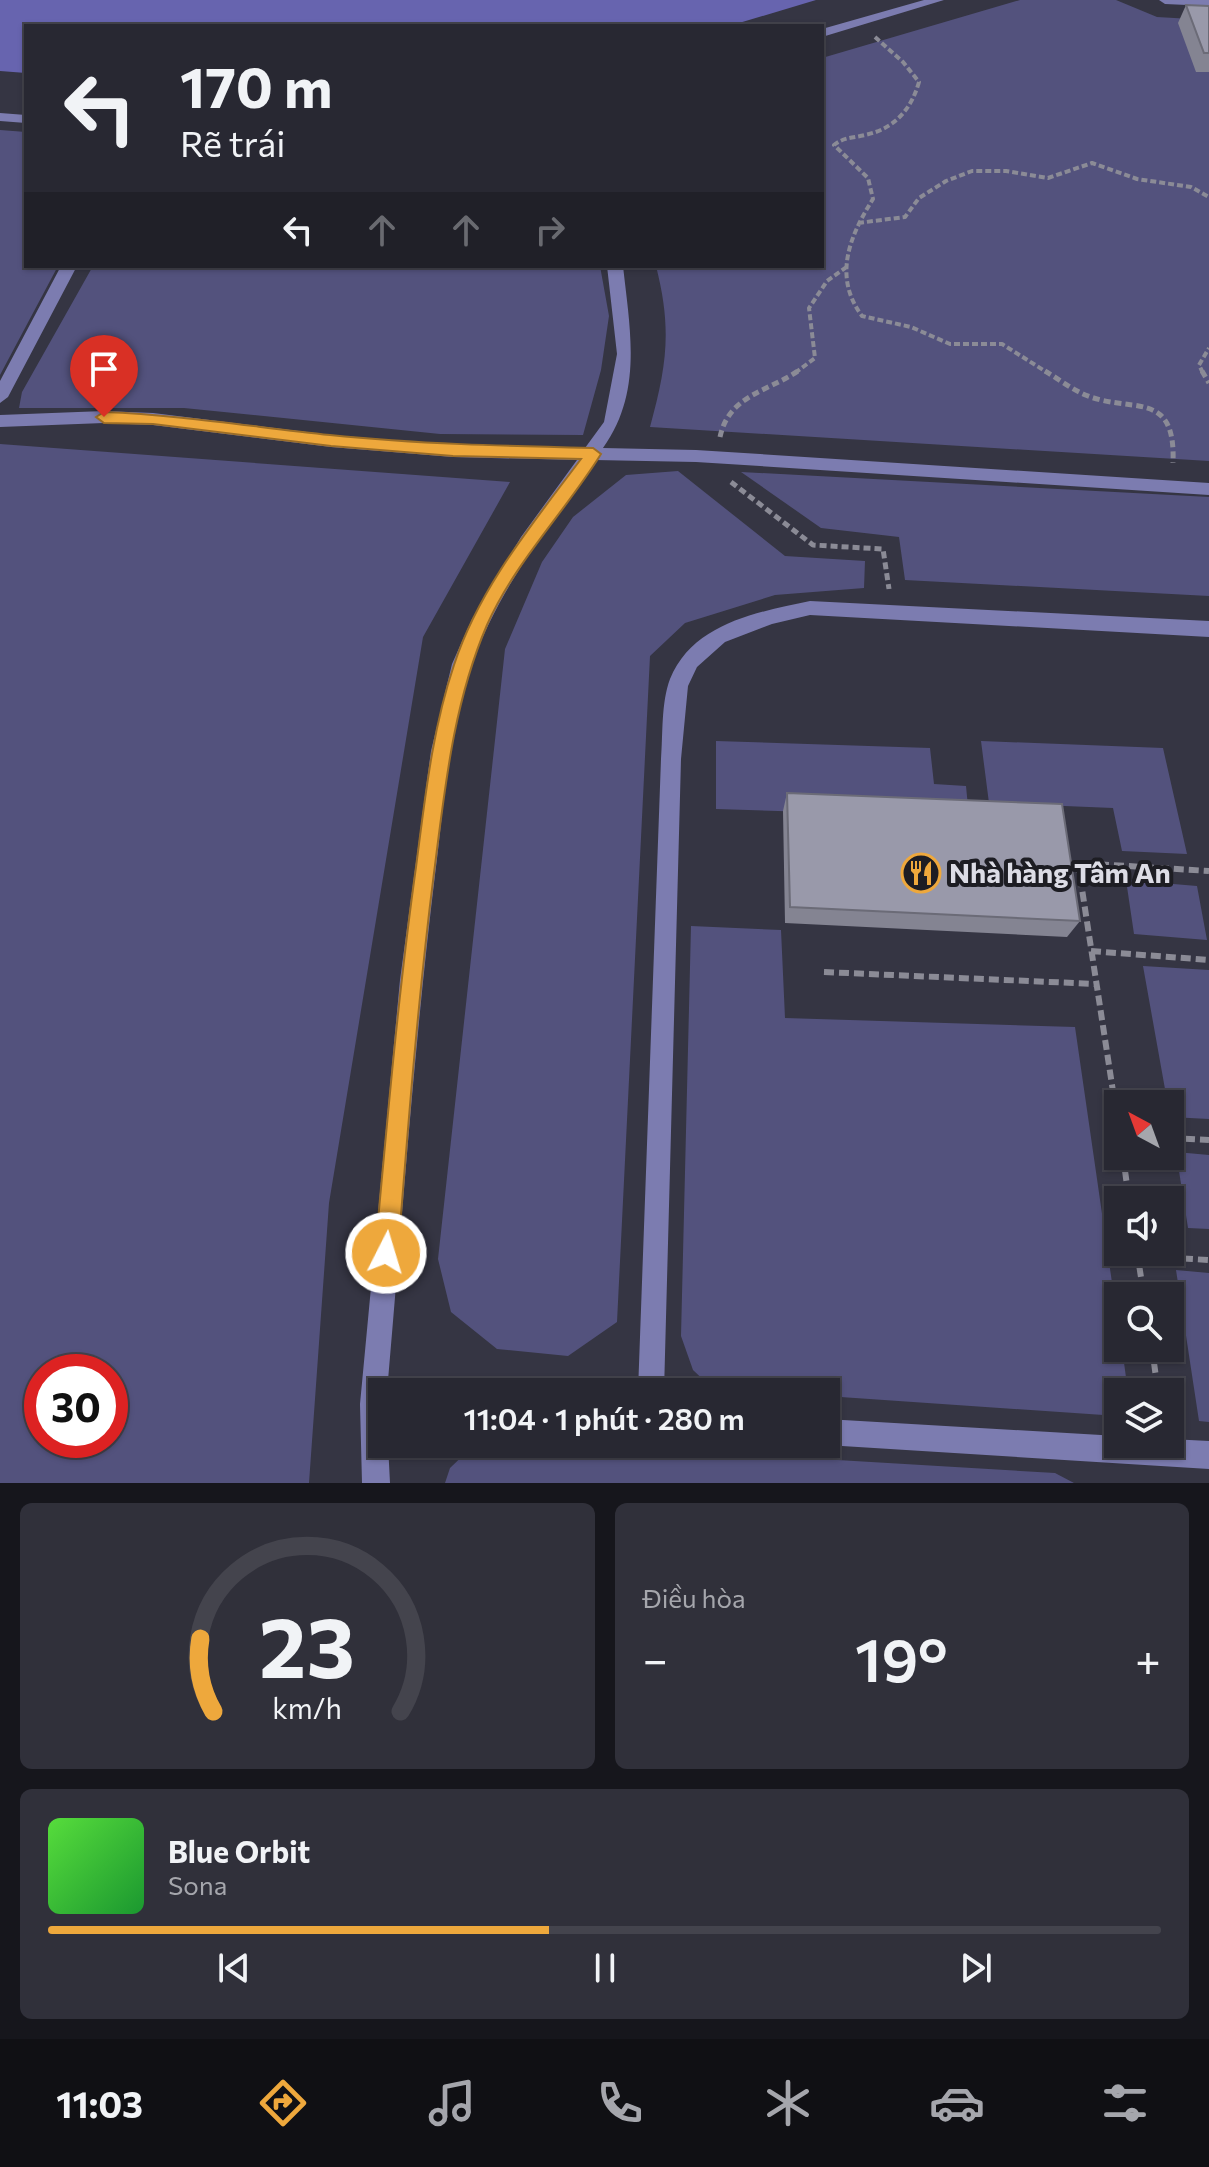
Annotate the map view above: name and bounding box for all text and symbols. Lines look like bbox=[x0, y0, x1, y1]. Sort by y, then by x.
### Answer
text: 170 m bbox=[180, 51, 333, 120]
icon: left bbox=[48, 56, 152, 160]
text: Rẽ trái bbox=[180, 120, 286, 164]
icon: left bbox=[276, 208, 320, 252]
icon: ahead bbox=[360, 208, 404, 252]
icon: ahead bbox=[444, 208, 488, 252]
icon: right bbox=[528, 208, 572, 252]
pin bbox=[70, 335, 138, 417]
icon: arrive bbox=[82, 347, 126, 391]
restaurant icon: Nhà hàng Tâm An bbox=[900, 852, 942, 894]
place label: Nhà hàng Tâm An bbox=[949, 855, 1171, 889]
north arrow bbox=[1104, 1090, 1184, 1170]
map controls bbox=[1104, 1090, 1184, 1458]
button: sound bbox=[1104, 1186, 1184, 1266]
position arrow bbox=[344, 1211, 428, 1295]
button: search bbox=[1104, 1282, 1184, 1362]
speed limit sign: 30 bbox=[24, 1354, 128, 1458]
button: layers bbox=[1104, 1378, 1184, 1458]
text: 11:04 · 1 phút · 280 m bbox=[463, 1399, 745, 1436]
text: Điều hòa bbox=[643, 1582, 746, 1613]
text: 23 bbox=[259, 1593, 355, 1695]
text: 19° bbox=[855, 1621, 948, 1694]
text: − bbox=[643, 1631, 668, 1685]
text: + bbox=[1135, 1631, 1161, 1685]
text: km/h bbox=[272, 1690, 342, 1725]
text: Blue Orbit bbox=[168, 1832, 310, 1869]
text: Sona bbox=[168, 1869, 227, 1900]
icon: previous bbox=[212, 1946, 256, 1990]
icon: pause bbox=[583, 1946, 627, 1990]
icon: next bbox=[954, 1946, 998, 1990]
icon: directions bbox=[255, 2075, 311, 2131]
icon: music bbox=[424, 2075, 480, 2131]
icon: phone bbox=[592, 2075, 648, 2131]
icon: climate bbox=[760, 2075, 816, 2131]
icon: car bbox=[929, 2075, 985, 2131]
icon: filters bbox=[1097, 2075, 1153, 2131]
text: 11:03 bbox=[56, 2081, 143, 2125]

